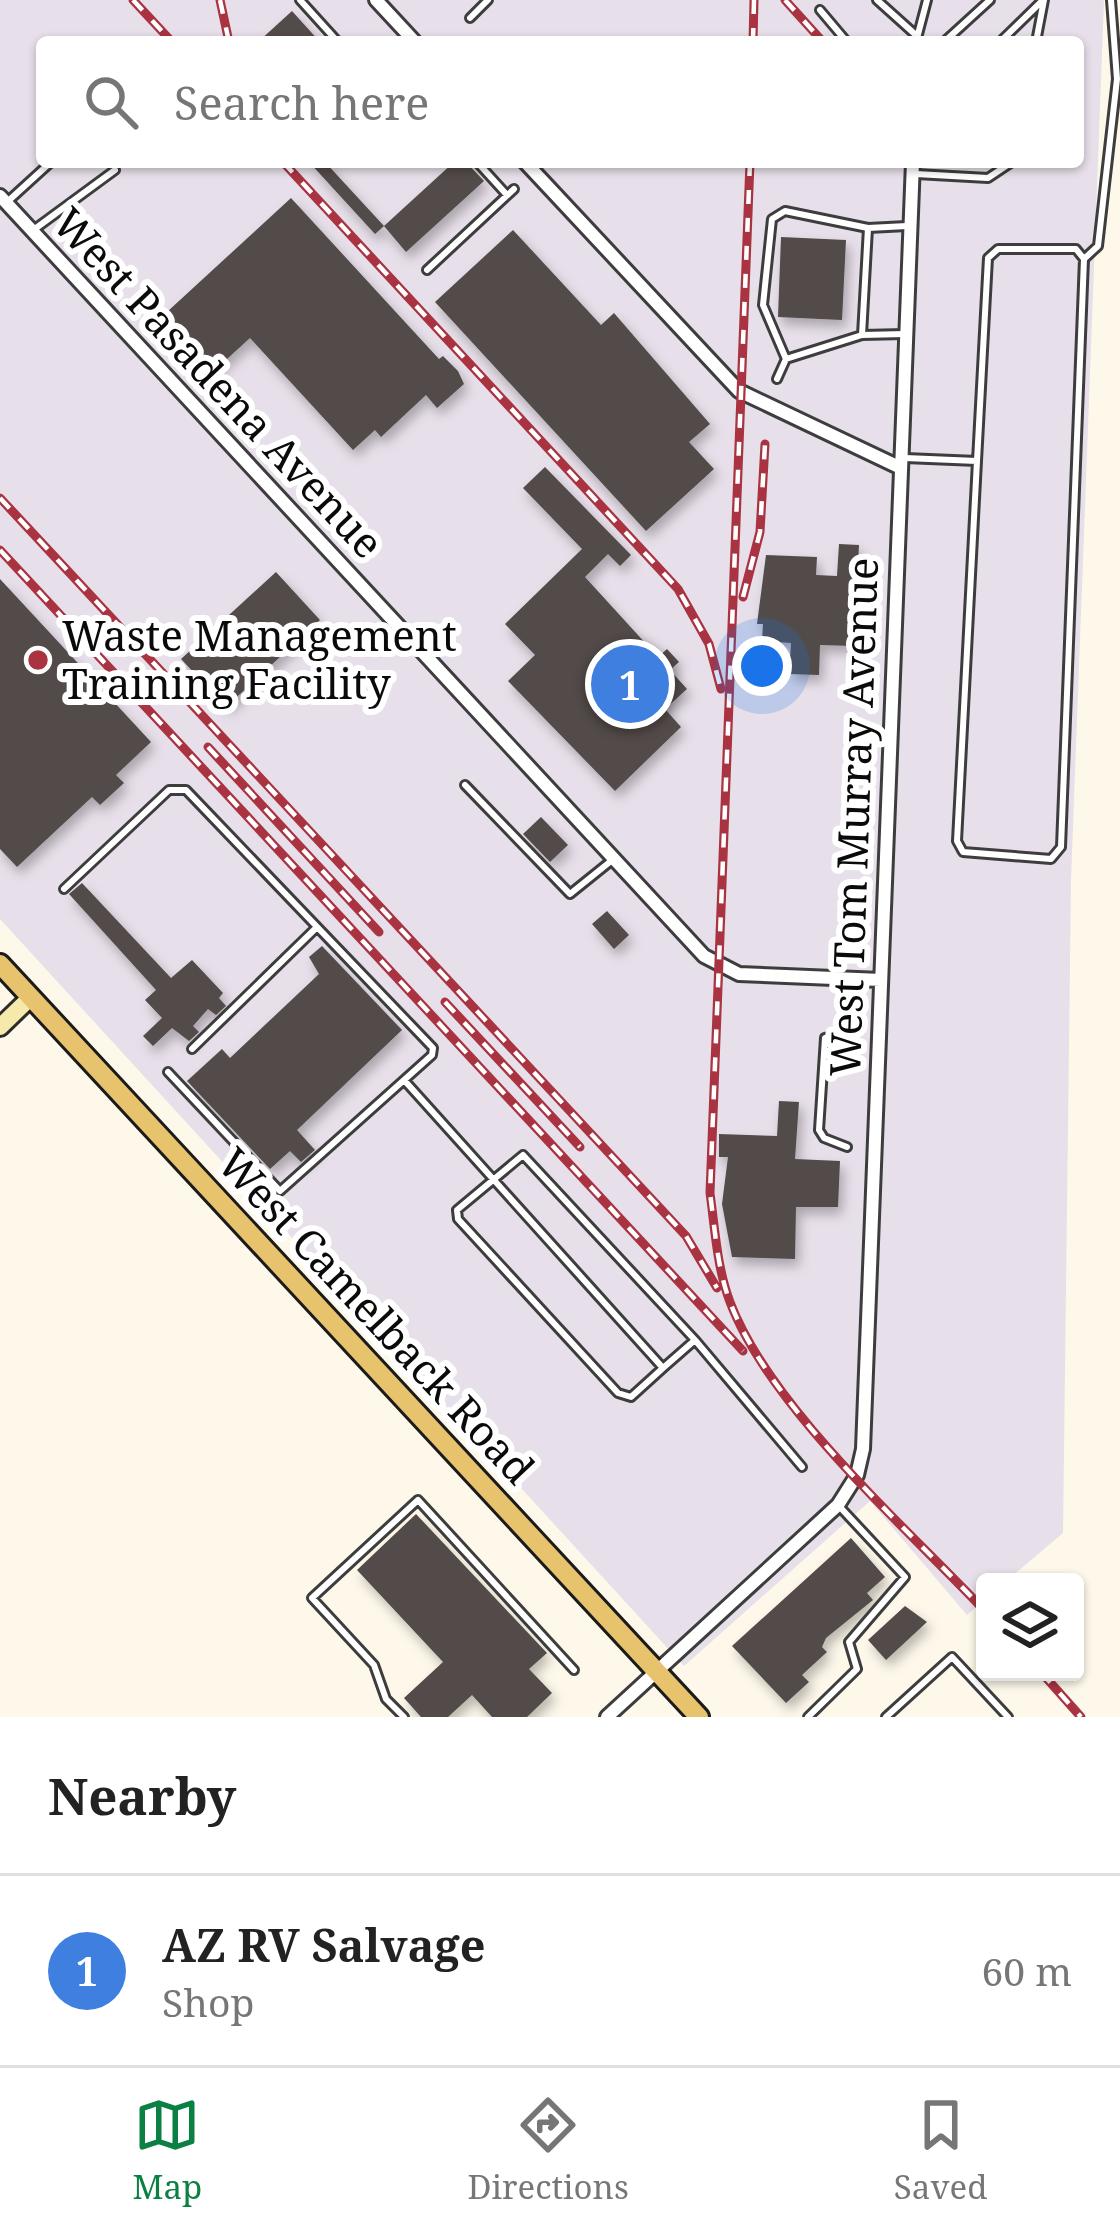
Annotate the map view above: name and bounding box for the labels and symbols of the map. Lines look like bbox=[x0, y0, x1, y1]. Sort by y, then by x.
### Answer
street label: West Pasadena Avenue bbox=[41, 194, 397, 570]
street label: West Tom Murray Avenue bbox=[815, 556, 890, 1077]
place label: Waste Management Training Facility bbox=[62, 606, 457, 711]
your location bbox=[732, 636, 792, 696]
pin: 1 bbox=[591, 639, 669, 729]
marker: Waste Management Training Facility bbox=[25, 647, 51, 673]
street label: West Camelback Road bbox=[206, 1135, 548, 1495]

